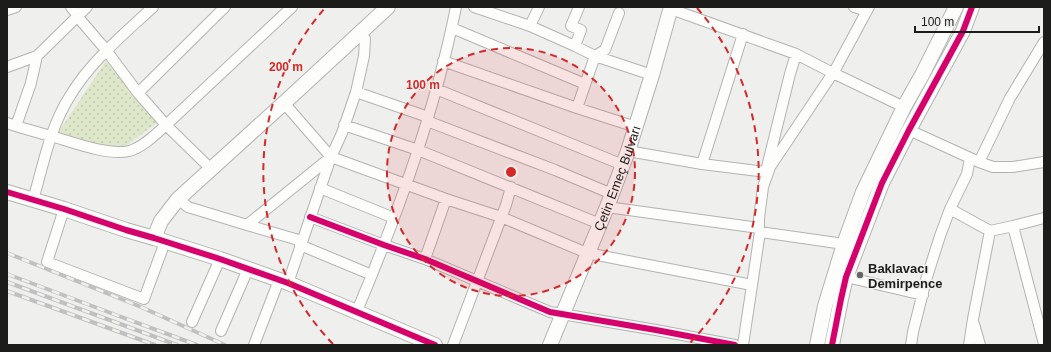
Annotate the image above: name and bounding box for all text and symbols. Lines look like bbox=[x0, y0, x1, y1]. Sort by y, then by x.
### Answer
scale bar bbox=[915, 8, 1039, 34]
text: 100 m bbox=[921, 15, 954, 29]
text: 200 m bbox=[269, 60, 303, 74]
text: 100 m bbox=[406, 78, 440, 92]
street label: Çetin Emeç Bulvarı bbox=[591, 123, 643, 233]
centre of rings bbox=[504, 165, 518, 179]
place label: Baklavacı Demirpence bbox=[868, 261, 942, 291]
marker: Baklavacı Demirpence bbox=[855, 270, 865, 280]

